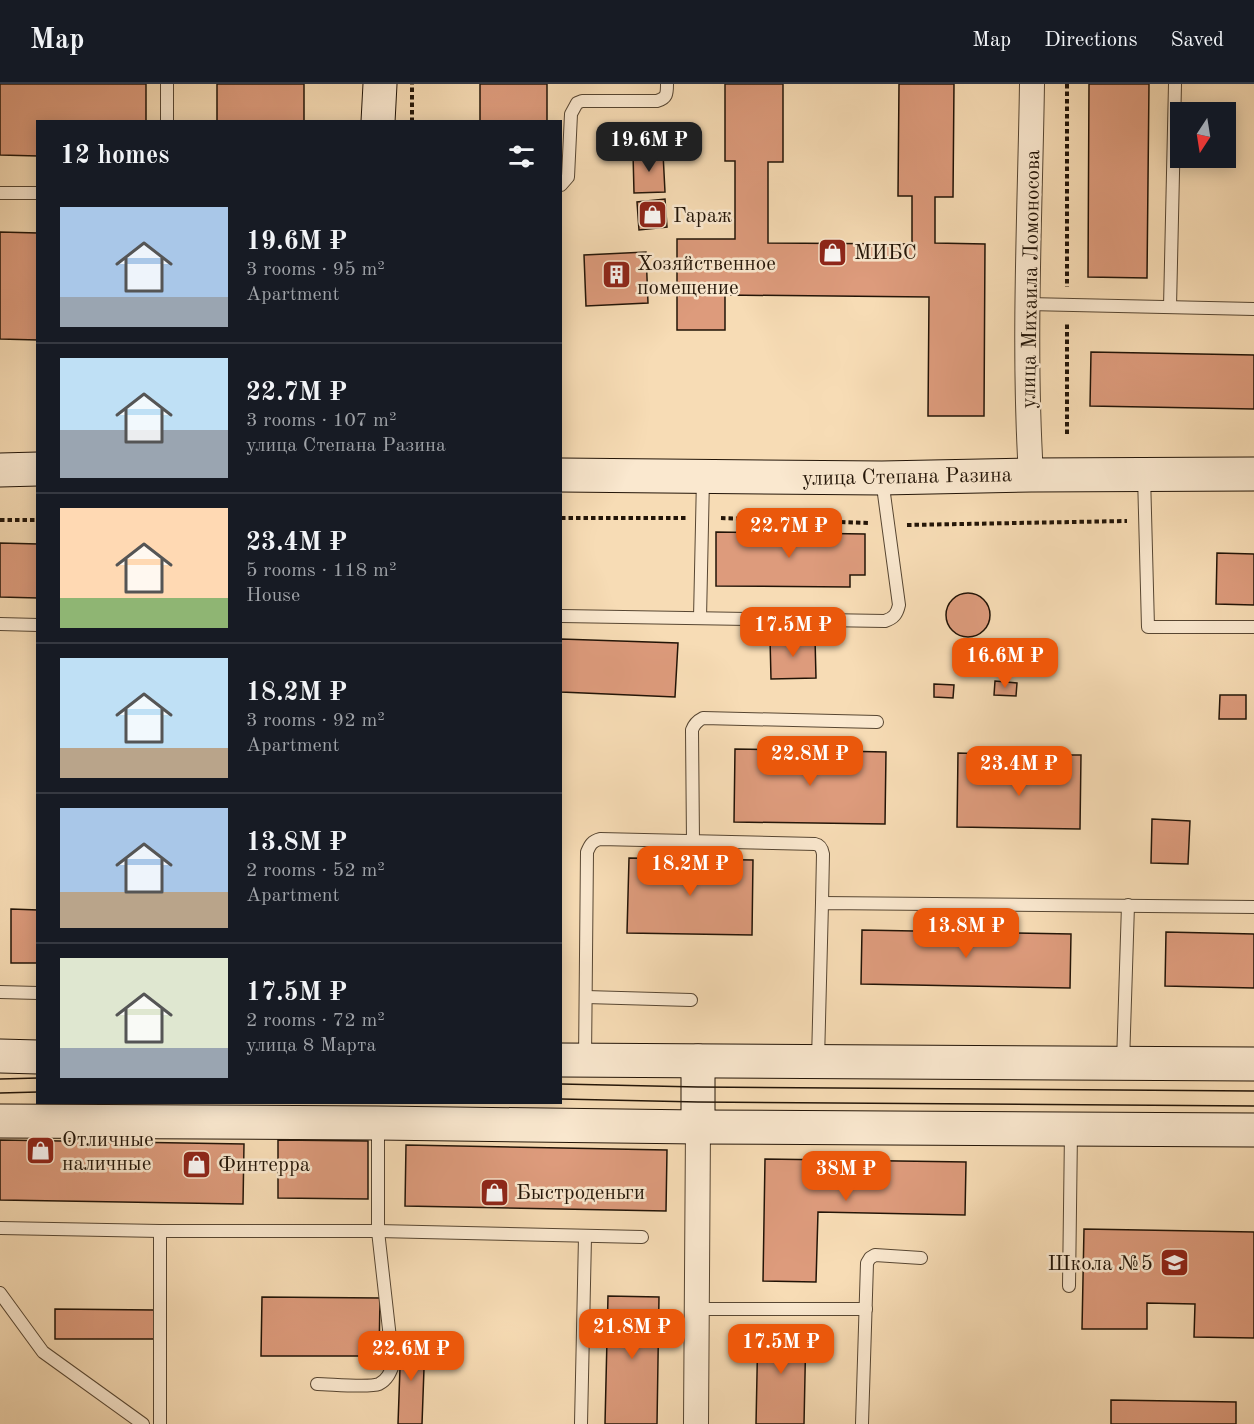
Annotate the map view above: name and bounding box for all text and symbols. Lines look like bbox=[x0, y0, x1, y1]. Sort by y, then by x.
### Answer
text: Map bbox=[30, 27, 84, 55]
text: Map bbox=[972, 30, 1011, 51]
text: Directions bbox=[1044, 30, 1138, 51]
text: Saved bbox=[1171, 30, 1224, 51]
north arrow bbox=[1170, 102, 1236, 168]
map controls bbox=[1170, 102, 1236, 168]
pin: 19.6M ₽ bbox=[594, 122, 704, 173]
text: 19.6M ₽ bbox=[610, 131, 688, 151]
icon: filters bbox=[505, 140, 538, 173]
text: 12 homes bbox=[60, 143, 169, 169]
street label: улица Михаила Ломоносова bbox=[1019, 149, 1044, 409]
shop icon: Гараж bbox=[636, 199, 668, 231]
place label: Гараж bbox=[673, 206, 732, 227]
text: 19.6M ₽ bbox=[246, 229, 347, 255]
icon: home bbox=[108, 231, 180, 303]
shop icon: МИБС bbox=[817, 236, 849, 268]
place label: МИБС bbox=[854, 243, 917, 264]
place label: Хозяйственное помещение bbox=[637, 254, 776, 299]
building icon: Хозяйственное помещение bbox=[600, 259, 632, 291]
text: 3 rooms · 95 m² bbox=[246, 260, 385, 280]
text: Apartment bbox=[246, 285, 340, 305]
text: 22.7M ₽ bbox=[246, 380, 347, 406]
icon: home bbox=[108, 382, 180, 454]
text: 3 rooms · 107 m² bbox=[246, 411, 396, 431]
text: улица Степана Разина bbox=[246, 436, 446, 456]
street label: улица Степана Разина bbox=[802, 465, 1012, 490]
pin: 22.7M ₽ bbox=[734, 508, 844, 559]
text: 22.7M ₽ bbox=[750, 517, 828, 537]
text: 23.4M ₽ bbox=[246, 530, 347, 556]
icon: home bbox=[108, 532, 180, 604]
text: 5 rooms · 118 m² bbox=[246, 561, 396, 581]
text: House bbox=[246, 586, 300, 606]
pin: 17.5M ₽ bbox=[738, 607, 848, 658]
text: 17.5M ₽ bbox=[754, 616, 832, 636]
pin: 16.6M ₽ bbox=[950, 638, 1060, 689]
text: 16.6M ₽ bbox=[966, 647, 1044, 667]
text: 18.2M ₽ bbox=[246, 680, 347, 706]
icon: home bbox=[108, 682, 180, 754]
text: 3 rooms · 92 m² bbox=[246, 711, 385, 731]
text: Apartment bbox=[246, 736, 340, 756]
pin: 22.8M ₽ bbox=[755, 736, 865, 787]
text: 22.8M ₽ bbox=[771, 745, 849, 765]
pin: 23.4M ₽ bbox=[964, 746, 1074, 797]
text: 23.4M ₽ bbox=[980, 755, 1058, 775]
text: 13.8M ₽ bbox=[246, 830, 347, 856]
icon: home bbox=[108, 832, 180, 904]
pin: 18.2M ₽ bbox=[635, 846, 745, 897]
text: 18.2M ₽ bbox=[651, 855, 729, 875]
text: 2 rooms · 52 m² bbox=[246, 861, 385, 881]
text: Apartment bbox=[246, 886, 340, 906]
pin: 13.8M ₽ bbox=[911, 908, 1021, 959]
text: 13.8M ₽ bbox=[927, 917, 1005, 937]
text: 17.5M ₽ bbox=[246, 980, 347, 1006]
icon: home bbox=[108, 982, 180, 1054]
text: 2 rooms · 72 m² bbox=[246, 1011, 385, 1031]
text: улица 8 Марта bbox=[246, 1036, 376, 1056]
place label: Отличные наличные bbox=[62, 1130, 154, 1175]
shop icon: Отличные наличные bbox=[25, 1135, 57, 1167]
shop icon: Финтерра bbox=[181, 1148, 213, 1180]
pin: 38M ₽ bbox=[804, 1151, 888, 1202]
place label: Финтерра bbox=[218, 1155, 310, 1176]
text: 38M ₽ bbox=[816, 1160, 876, 1180]
shop icon: Быстроденьги bbox=[479, 1176, 511, 1208]
place label: Быстроденьги bbox=[516, 1183, 645, 1204]
school or university icon: Школа №5 bbox=[1158, 1247, 1190, 1279]
place label: Школа №5 bbox=[1047, 1254, 1153, 1275]
pin: 21.8M ₽ bbox=[577, 1309, 687, 1360]
text: 21.8M ₽ bbox=[593, 1318, 671, 1338]
pin: 17.5M ₽ bbox=[726, 1324, 836, 1375]
pin: 22.6M ₽ bbox=[356, 1331, 466, 1382]
text: 17.5M ₽ bbox=[742, 1333, 820, 1353]
text: 22.6M ₽ bbox=[372, 1340, 450, 1360]

